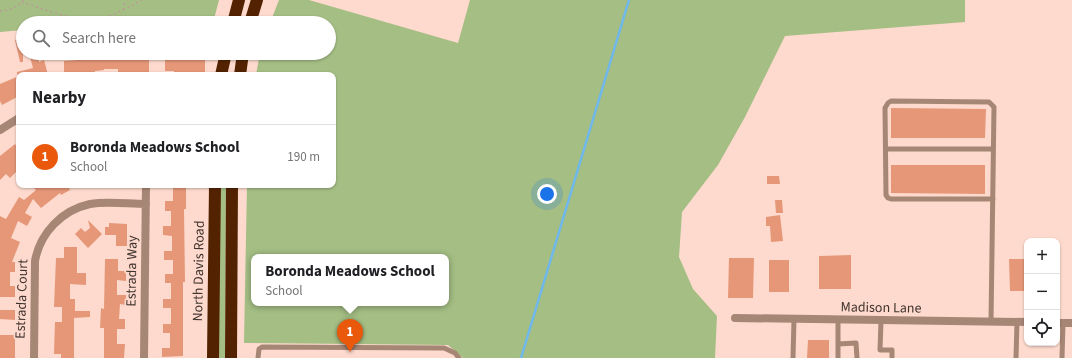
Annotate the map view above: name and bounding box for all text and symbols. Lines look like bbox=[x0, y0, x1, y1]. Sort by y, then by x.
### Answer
search box bbox=[16, 16, 336, 60]
icon: search bbox=[30, 27, 52, 49]
text: Search here bbox=[62, 28, 136, 49]
text: Nearby bbox=[32, 86, 86, 110]
text: Boronda Meadows School bbox=[70, 137, 240, 158]
text: 1 bbox=[42, 148, 48, 166]
text: 190 m bbox=[287, 148, 320, 166]
text: School bbox=[70, 158, 107, 176]
your location bbox=[537, 184, 557, 204]
street label: North Davis Road bbox=[188, 220, 210, 322]
street label: Estrada Way bbox=[121, 235, 143, 307]
map controls bbox=[1024, 238, 1060, 346]
button: + bbox=[1024, 238, 1060, 274]
popup bbox=[251, 254, 449, 306]
street label: Estrada Court bbox=[11, 259, 33, 339]
text: Boronda Meadows School bbox=[265, 261, 435, 282]
button: − bbox=[1024, 274, 1060, 310]
text: School bbox=[265, 282, 303, 300]
street label: Madison Lane bbox=[840, 297, 922, 319]
button: locate bbox=[1024, 310, 1060, 346]
pin: 1 bbox=[337, 319, 363, 352]

